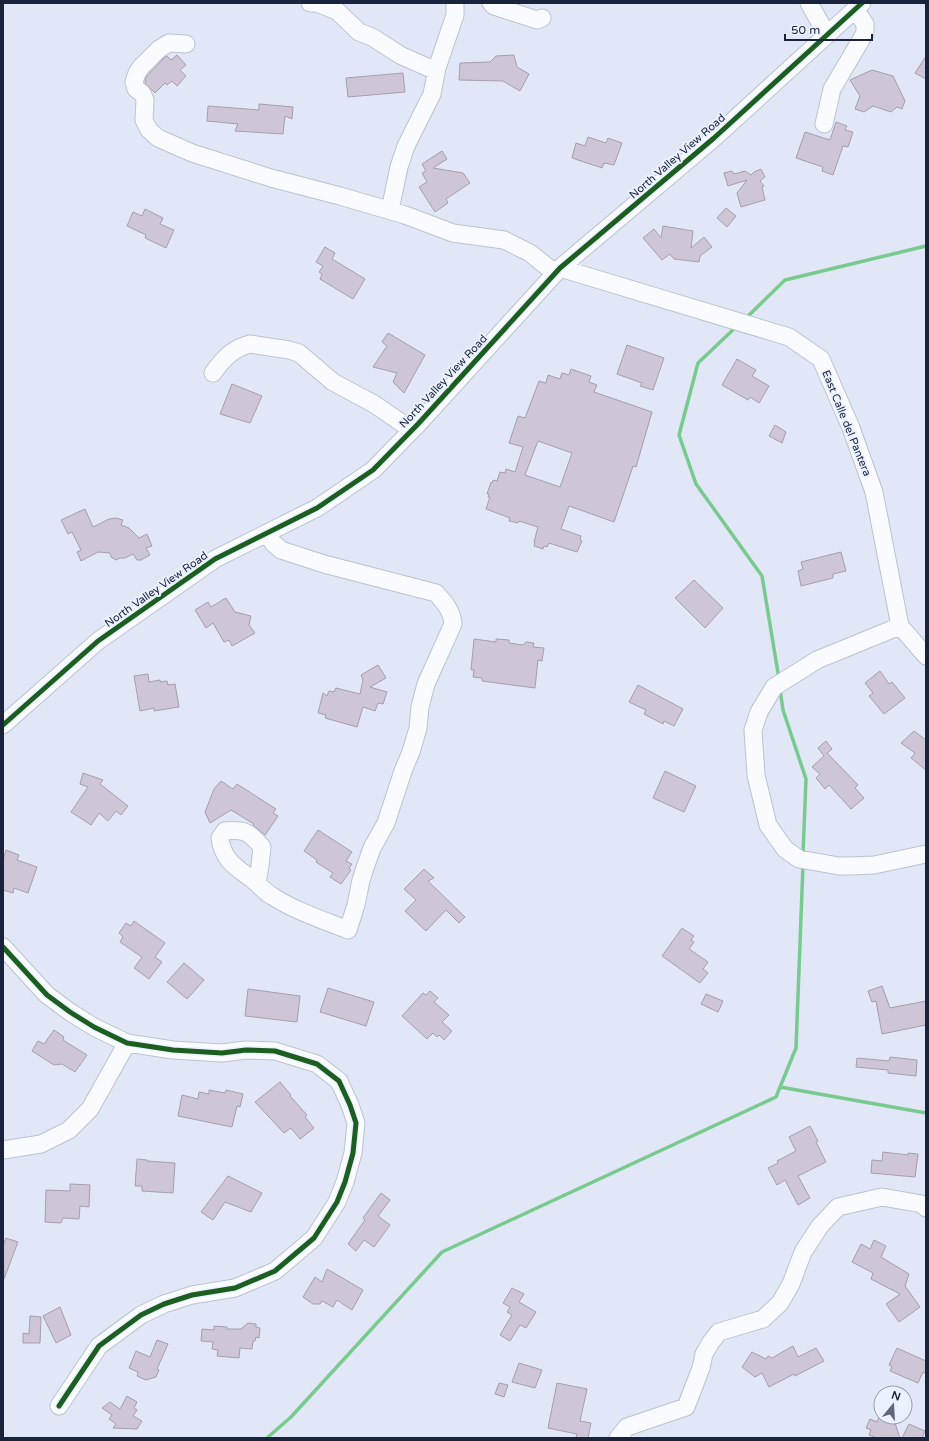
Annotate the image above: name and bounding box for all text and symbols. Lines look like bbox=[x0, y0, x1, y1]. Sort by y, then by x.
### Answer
scale bar bbox=[785, 16, 872, 42]
text: 50 m bbox=[791, 23, 820, 37]
street label: North Valley View Road bbox=[627, 111, 728, 202]
street label: North Valley View Road bbox=[397, 332, 490, 431]
street label: East Calle del Pantera bbox=[819, 368, 874, 478]
street label: North Valley View Road bbox=[102, 549, 210, 630]
north arrow bbox=[873, 1385, 913, 1425]
text: N bbox=[890, 1388, 902, 1404]

